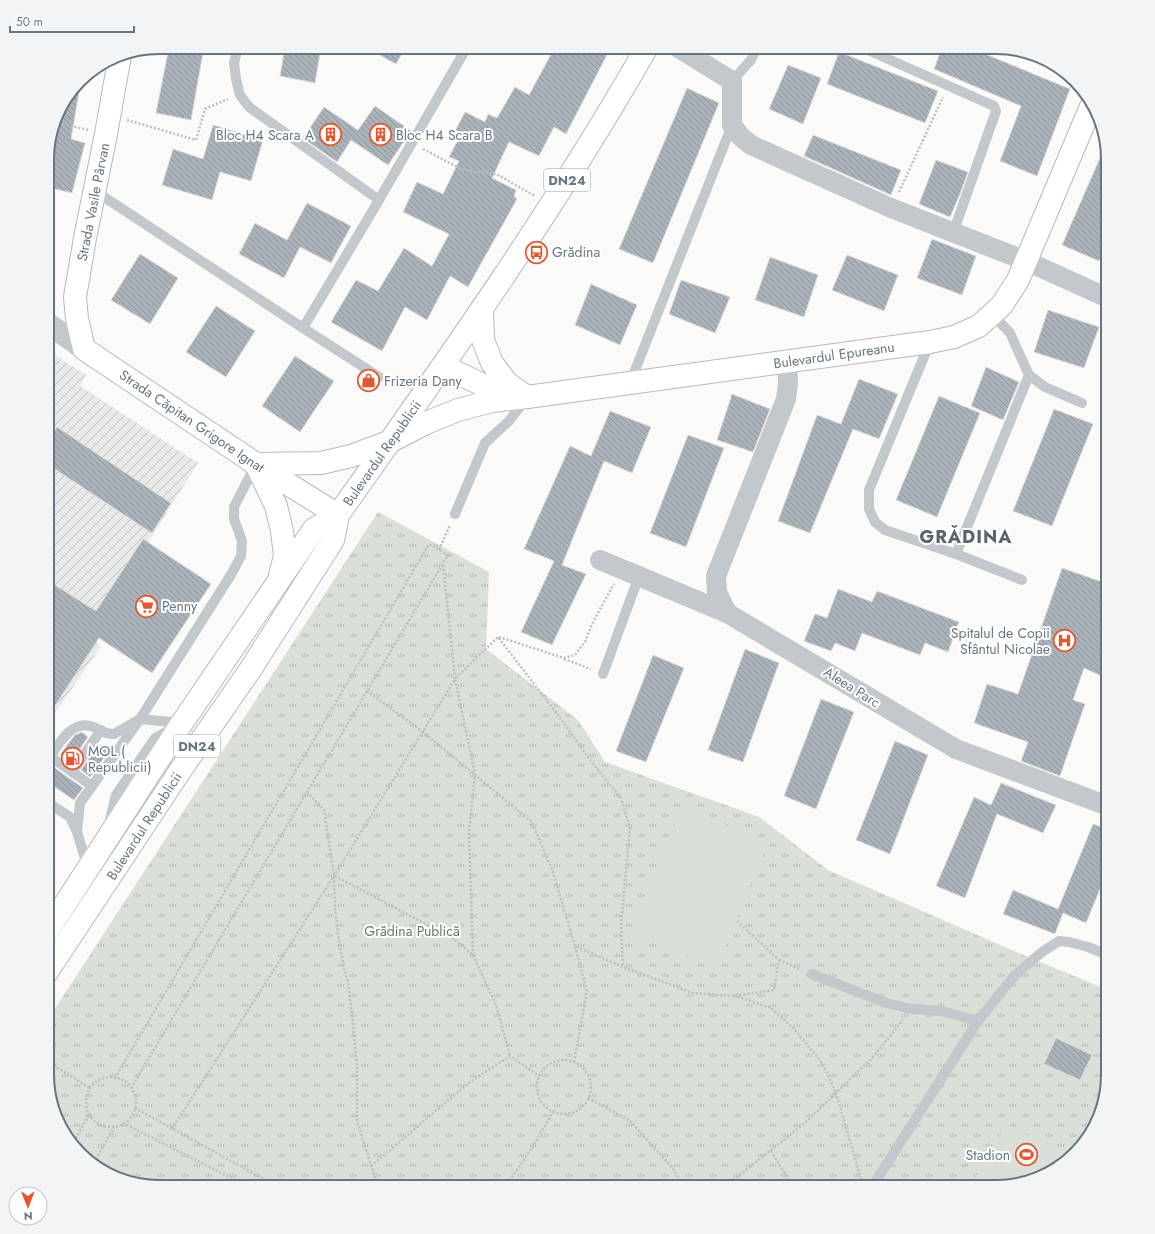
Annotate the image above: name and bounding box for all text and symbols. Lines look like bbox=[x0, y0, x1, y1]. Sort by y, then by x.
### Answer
scale bar bbox=[10, 8, 134, 34]
text: 50 m bbox=[16, 13, 43, 31]
building icon: Bloc H4 Scara A bbox=[317, 122, 343, 148]
building icon: Bloc H4 Scara B bbox=[368, 122, 394, 148]
place label: Bloc H4 Scara A bbox=[216, 125, 315, 145]
place label: Bloc H4 Scara B bbox=[396, 125, 493, 145]
street label: Strada Vasile Pârvan bbox=[72, 141, 114, 263]
road number: DN24 bbox=[544, 169, 590, 191]
bus stop icon: Grădina bbox=[523, 239, 549, 265]
place label: Grădina bbox=[552, 242, 600, 262]
street label: Bulevardul Epureanu bbox=[772, 337, 896, 373]
street label: Strada Căpitan Grigore Ignat bbox=[116, 365, 269, 477]
shop icon: Frizeria Dany bbox=[356, 368, 382, 394]
place label: Frizeria Dany bbox=[384, 371, 463, 391]
street label: Bulevardul Republicii bbox=[338, 396, 426, 510]
district label: GRĂDINA bbox=[919, 524, 1013, 550]
supermarket icon: Penny bbox=[134, 593, 160, 619]
place label: Penny bbox=[162, 596, 198, 616]
place label: Spitalul de Copii Sfântul Nicolae bbox=[951, 623, 1050, 659]
hospital icon: Spitalul de Copii Sfântul Nicolae bbox=[1052, 628, 1078, 654]
street label: Aleea Parc bbox=[820, 662, 884, 712]
road number: DN24 bbox=[174, 735, 220, 757]
place label: MOL ( Republicii) bbox=[88, 741, 152, 777]
fuel station icon: MOL ( Republicii) bbox=[60, 746, 86, 772]
street label: Bulevardul Republicii bbox=[102, 768, 186, 884]
park label: Grădina Publică bbox=[364, 921, 460, 941]
sports icon: Stadion bbox=[1013, 1142, 1039, 1168]
place label: Stadion bbox=[966, 1145, 1010, 1165]
north arrow bbox=[8, 1186, 48, 1226]
text: N bbox=[24, 1208, 33, 1224]

